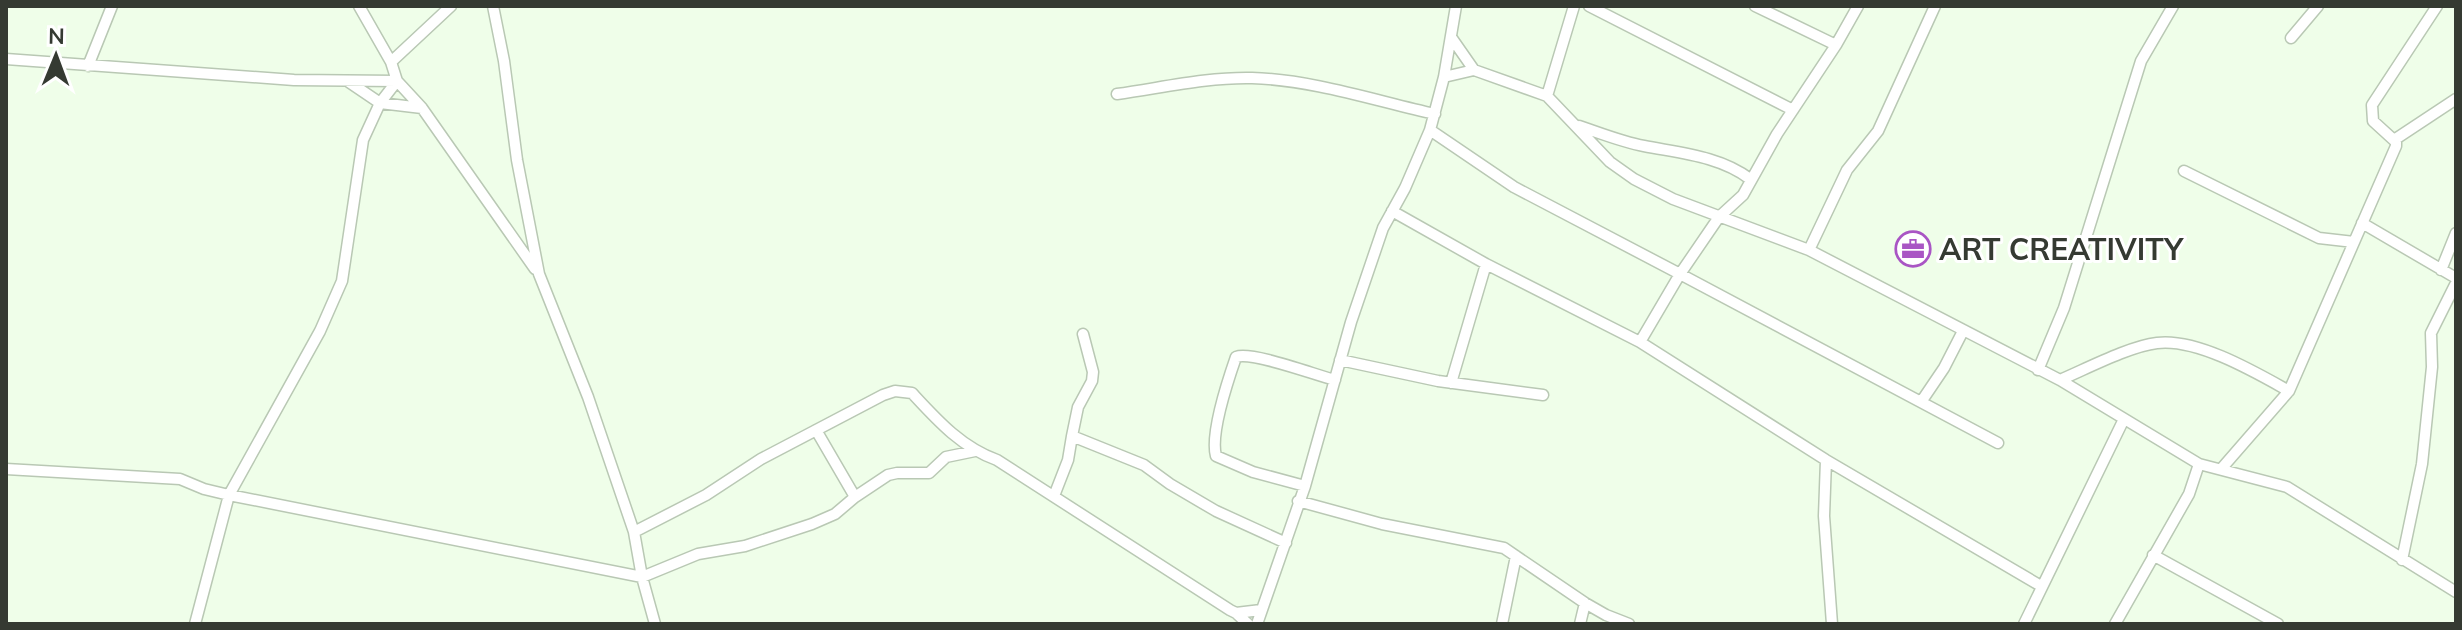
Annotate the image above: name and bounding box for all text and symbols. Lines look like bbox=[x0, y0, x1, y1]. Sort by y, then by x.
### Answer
north arrow bbox=[16, 16, 96, 96]
text: N bbox=[48, 22, 65, 50]
office icon: ART CREATIVITY bbox=[1894, 230, 1932, 268]
place label: ART CREATIVITY bbox=[1939, 230, 2184, 268]

